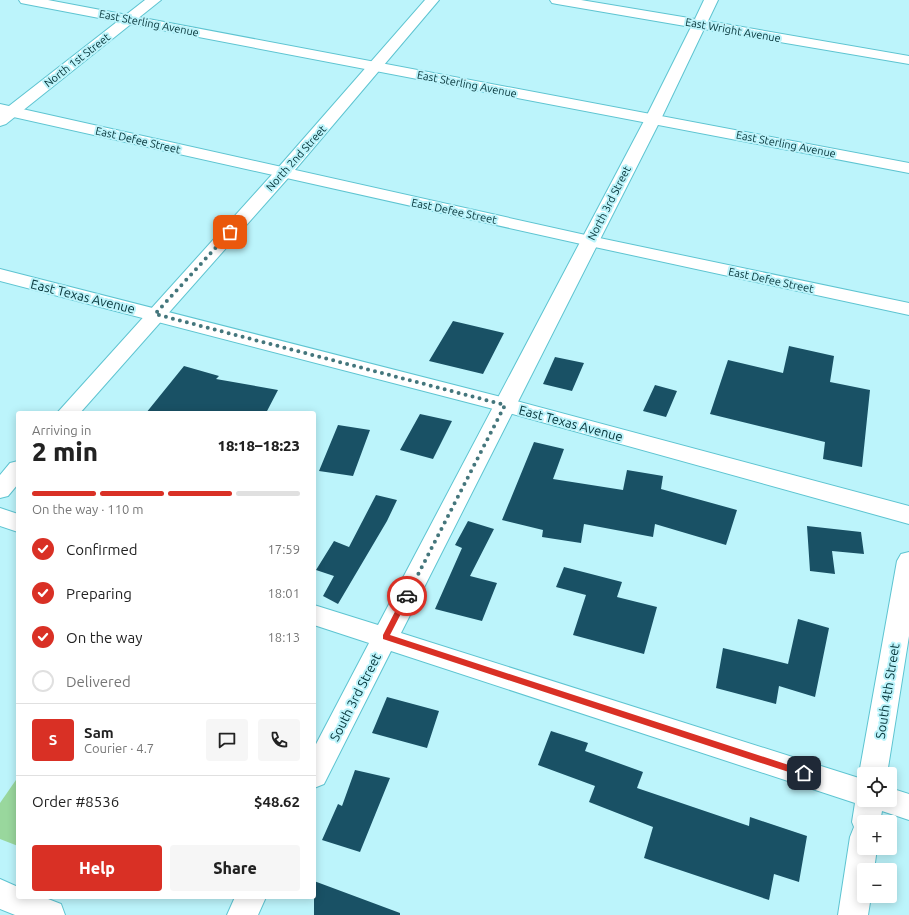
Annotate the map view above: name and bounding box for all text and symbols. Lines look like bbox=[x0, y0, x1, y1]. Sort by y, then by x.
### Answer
street label: East Sterling Avenue bbox=[98, 7, 200, 39]
street label: East Wright Avenue bbox=[684, 16, 782, 44]
street label: North 1st Street bbox=[42, 30, 113, 89]
street label: East Sterling Avenue bbox=[416, 68, 518, 100]
street label: North 2nd Street bbox=[264, 122, 329, 193]
street label: East Defee Street bbox=[94, 124, 182, 156]
street label: East Sterling Avenue bbox=[735, 128, 837, 160]
street label: North 3rd Street bbox=[585, 163, 633, 242]
street label: East Defee Street bbox=[410, 196, 498, 226]
pin bbox=[213, 215, 247, 249]
icon: bag bbox=[219, 221, 241, 243]
street label: East Defee Street bbox=[727, 265, 815, 295]
street label: East Texas Avenue bbox=[29, 276, 137, 316]
street label: East Texas Avenue bbox=[517, 402, 625, 444]
text: Arriving in bbox=[32, 423, 91, 437]
text: 2 min bbox=[32, 437, 98, 466]
text: 18:18–18:23 bbox=[217, 437, 300, 454]
text: On the way · 110 m bbox=[32, 502, 144, 516]
icon: check bbox=[32, 538, 54, 560]
text: Confirmed bbox=[66, 541, 138, 558]
text: 17:59 bbox=[267, 542, 300, 556]
courier bbox=[387, 576, 427, 616]
icon: check bbox=[32, 582, 54, 604]
text: Preparing bbox=[66, 585, 132, 602]
icon: car bbox=[396, 585, 418, 607]
text: 18:01 bbox=[267, 586, 300, 600]
icon: check bbox=[32, 626, 54, 648]
text: On the way bbox=[66, 629, 142, 646]
text: 18:13 bbox=[267, 630, 300, 644]
street label: South 4th Street bbox=[873, 642, 901, 740]
street label: South 3rd Street bbox=[327, 651, 383, 743]
text: Delivered bbox=[66, 673, 131, 690]
button: chat bbox=[206, 719, 248, 761]
button: phone bbox=[258, 719, 300, 761]
text: Sam bbox=[84, 724, 114, 741]
text: S bbox=[49, 731, 57, 748]
text: Courier · 4.7 bbox=[84, 741, 154, 755]
pin bbox=[787, 756, 821, 790]
icon: home bbox=[793, 762, 815, 784]
map controls bbox=[857, 767, 897, 903]
button: locate bbox=[857, 767, 897, 807]
text: Order #8536 bbox=[32, 793, 119, 810]
text: $48.62 bbox=[254, 793, 300, 810]
button: + bbox=[857, 815, 897, 855]
button: Help bbox=[32, 845, 162, 891]
button: Share bbox=[170, 845, 300, 891]
button: − bbox=[857, 863, 897, 903]

